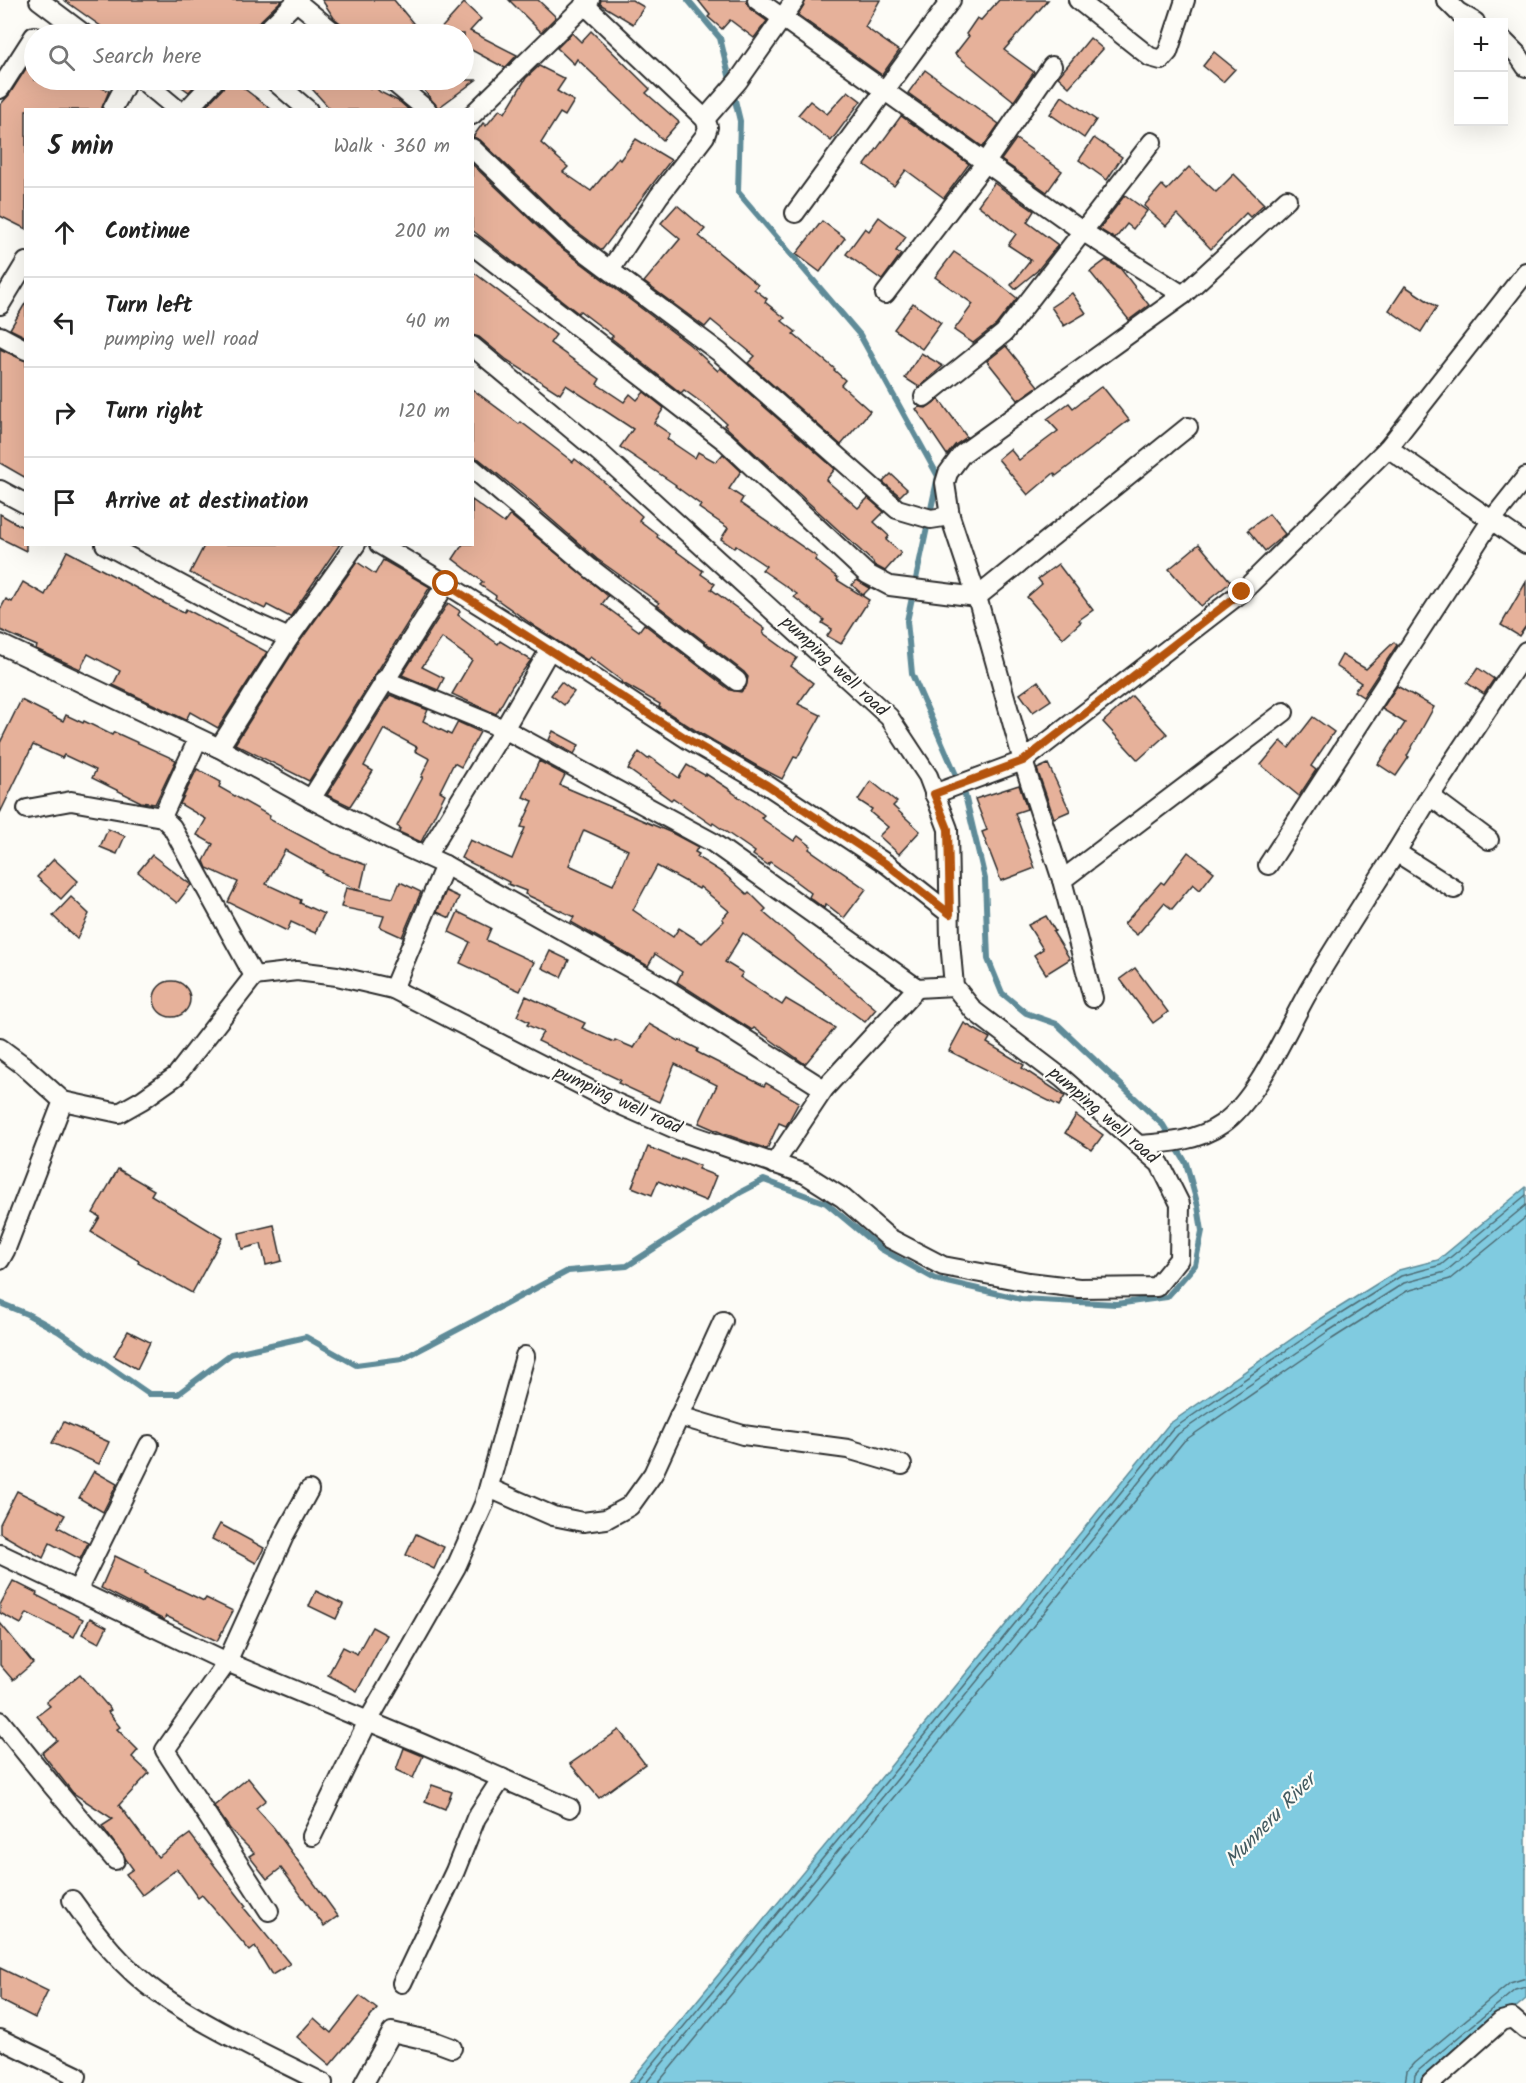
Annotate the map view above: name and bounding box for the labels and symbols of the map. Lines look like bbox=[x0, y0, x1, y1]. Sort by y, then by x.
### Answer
route start bbox=[432, 570, 458, 596]
route end bbox=[1228, 578, 1254, 604]
street label: pumping well road bbox=[773, 609, 895, 725]
street label: pumping well road bbox=[549, 1058, 687, 1144]
street label: pumping well road bbox=[1041, 1059, 1165, 1173]
water label: Munneru River bbox=[1218, 1763, 1327, 1875]

